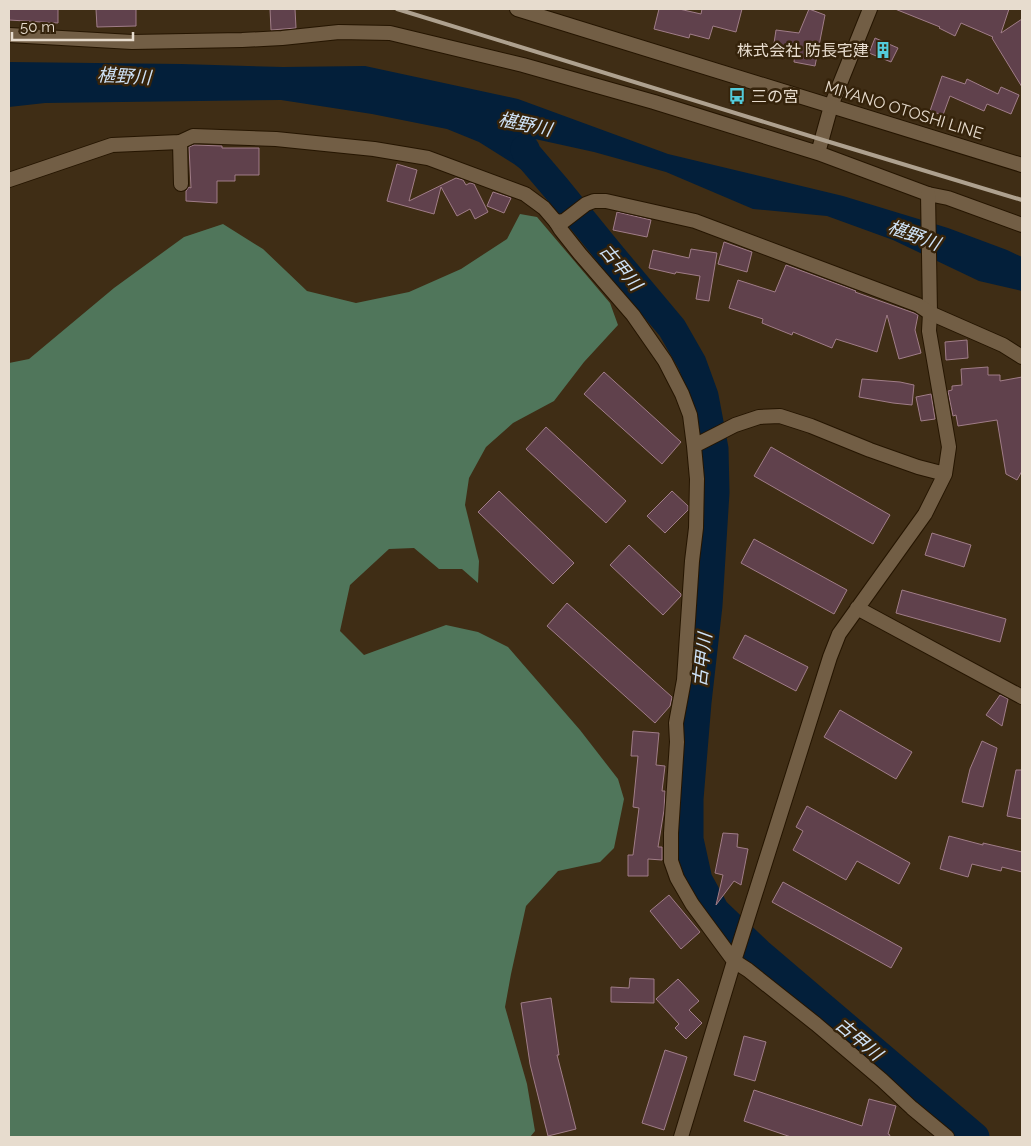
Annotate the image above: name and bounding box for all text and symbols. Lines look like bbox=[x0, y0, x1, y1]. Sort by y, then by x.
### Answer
scale bar bbox=[12, 10, 134, 42]
text: 50 m bbox=[20, 18, 55, 36]
building icon: 株式会社 防長宅建 bbox=[873, 40, 893, 60]
place label: 株式会社 防長宅建 bbox=[737, 41, 869, 60]
water label: 椹野川 bbox=[96, 64, 154, 88]
street label: MIYANO OTOSHI LINE bbox=[823, 77, 986, 143]
bus stop icon: 三の宮 bbox=[727, 86, 747, 106]
place label: 三の宮 bbox=[751, 87, 799, 106]
water label: 椹野川 bbox=[496, 108, 556, 140]
water label: 椹野川 bbox=[885, 216, 945, 255]
water label: 古甲川 bbox=[596, 240, 648, 296]
water label: 古甲川 bbox=[689, 630, 715, 688]
water label: 古甲川 bbox=[832, 1014, 888, 1066]

